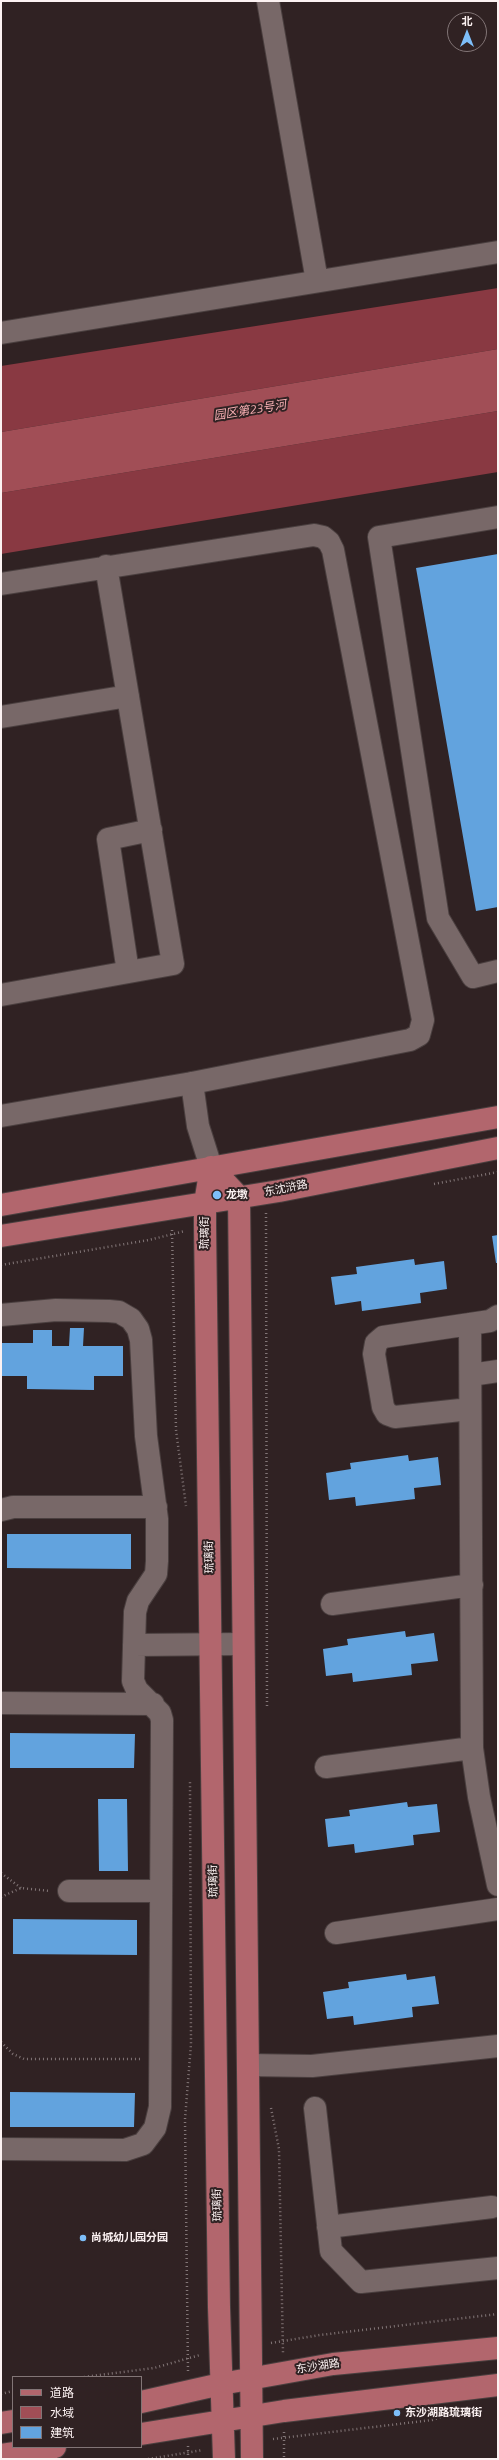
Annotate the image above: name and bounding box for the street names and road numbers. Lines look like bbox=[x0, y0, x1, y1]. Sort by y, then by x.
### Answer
street label: 东沈浒路 bbox=[263, 1178, 309, 1200]
street label: 琉璃街 bbox=[198, 1217, 212, 1249]
street label: 琉璃街 bbox=[203, 1540, 217, 1574]
street label: 琉璃街 bbox=[207, 1864, 221, 1898]
street label: 琉璃街 bbox=[211, 2188, 225, 2222]
street label: 东沙湖路 bbox=[295, 2357, 341, 2377]

